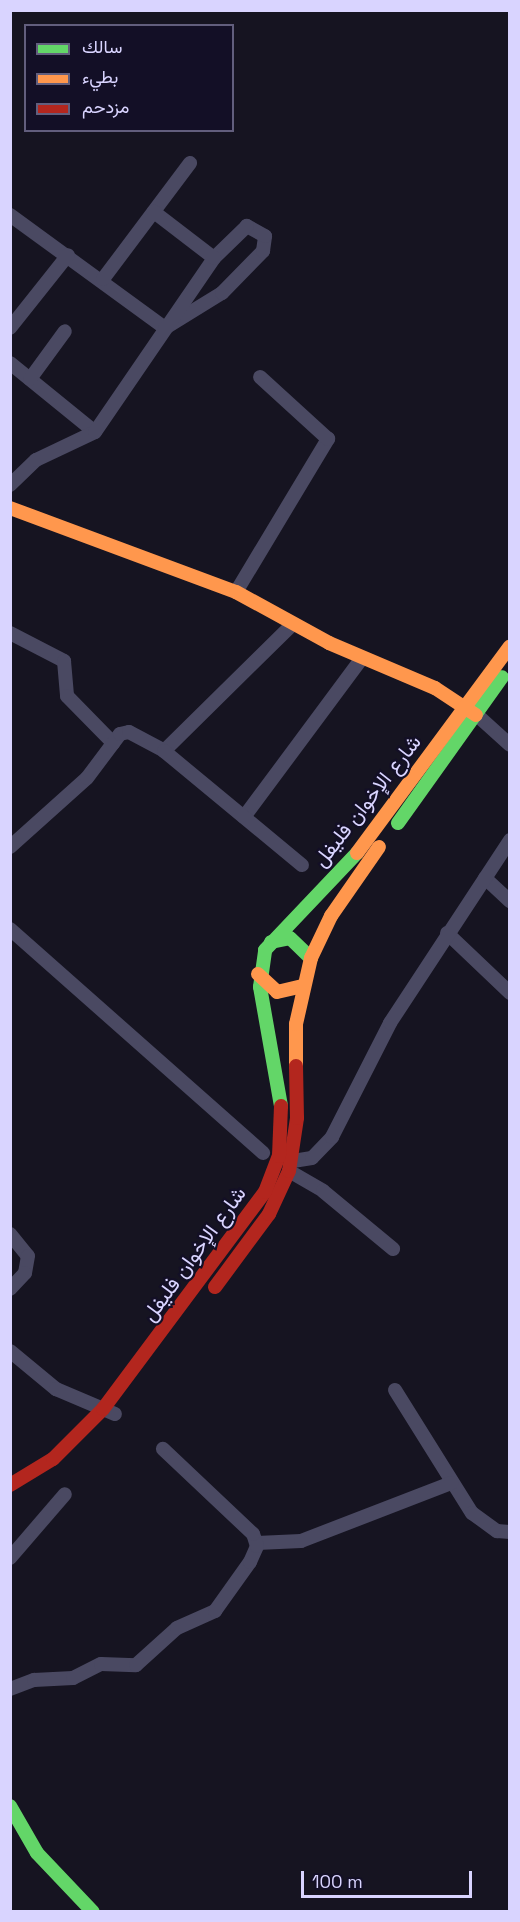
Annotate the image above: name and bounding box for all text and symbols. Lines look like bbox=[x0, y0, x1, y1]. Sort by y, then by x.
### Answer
legend bbox=[24, 24, 234, 132]
text: سالك bbox=[82, 35, 122, 58]
text: بطيء bbox=[82, 65, 118, 88]
text: مزدحم bbox=[82, 95, 129, 118]
street label: شارع الإخوان فليفل bbox=[308, 730, 426, 872]
street label: شارع الإخوان فليفل bbox=[137, 1182, 251, 1326]
scale bar bbox=[304, 1859, 475, 1897]
text: 100 m bbox=[312, 1870, 363, 1893]

